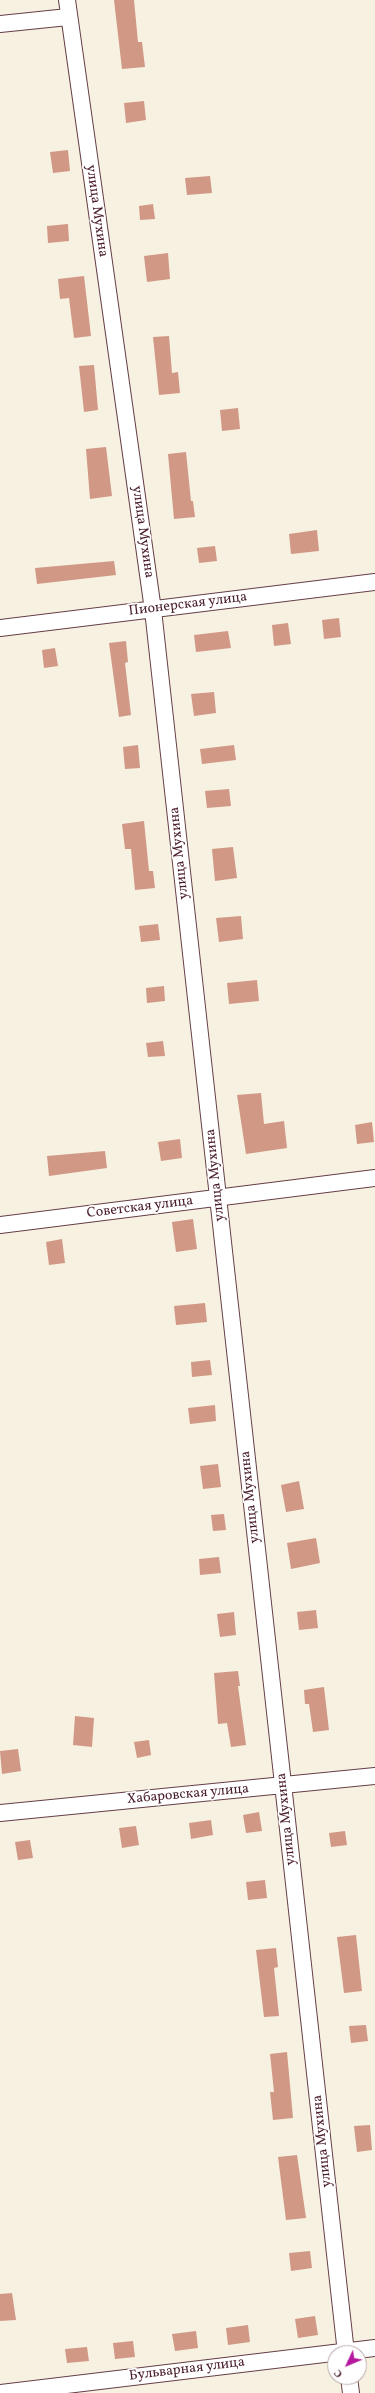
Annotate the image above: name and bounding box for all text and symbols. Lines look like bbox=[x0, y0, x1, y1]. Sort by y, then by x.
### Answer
street label: улица Мухина bbox=[81, 164, 111, 258]
street label: улица Мухина bbox=[127, 485, 157, 579]
street label: Пионерская улица bbox=[128, 589, 248, 621]
street label: улица Мухина bbox=[167, 806, 193, 900]
street label: улица Мухина bbox=[203, 1128, 229, 1222]
street label: Советская улица bbox=[86, 1193, 194, 1223]
street label: улица Мухина bbox=[238, 1450, 264, 1544]
street label: улица Мухина bbox=[274, 1772, 300, 1866]
street label: Хабаровская улица bbox=[126, 1781, 250, 1809]
street label: улица Мухина bbox=[310, 2094, 336, 2188]
north arrow bbox=[327, 2345, 367, 2385]
street label: Бульварная улица bbox=[128, 2355, 246, 2385]
text: С bbox=[331, 2365, 347, 2381]

